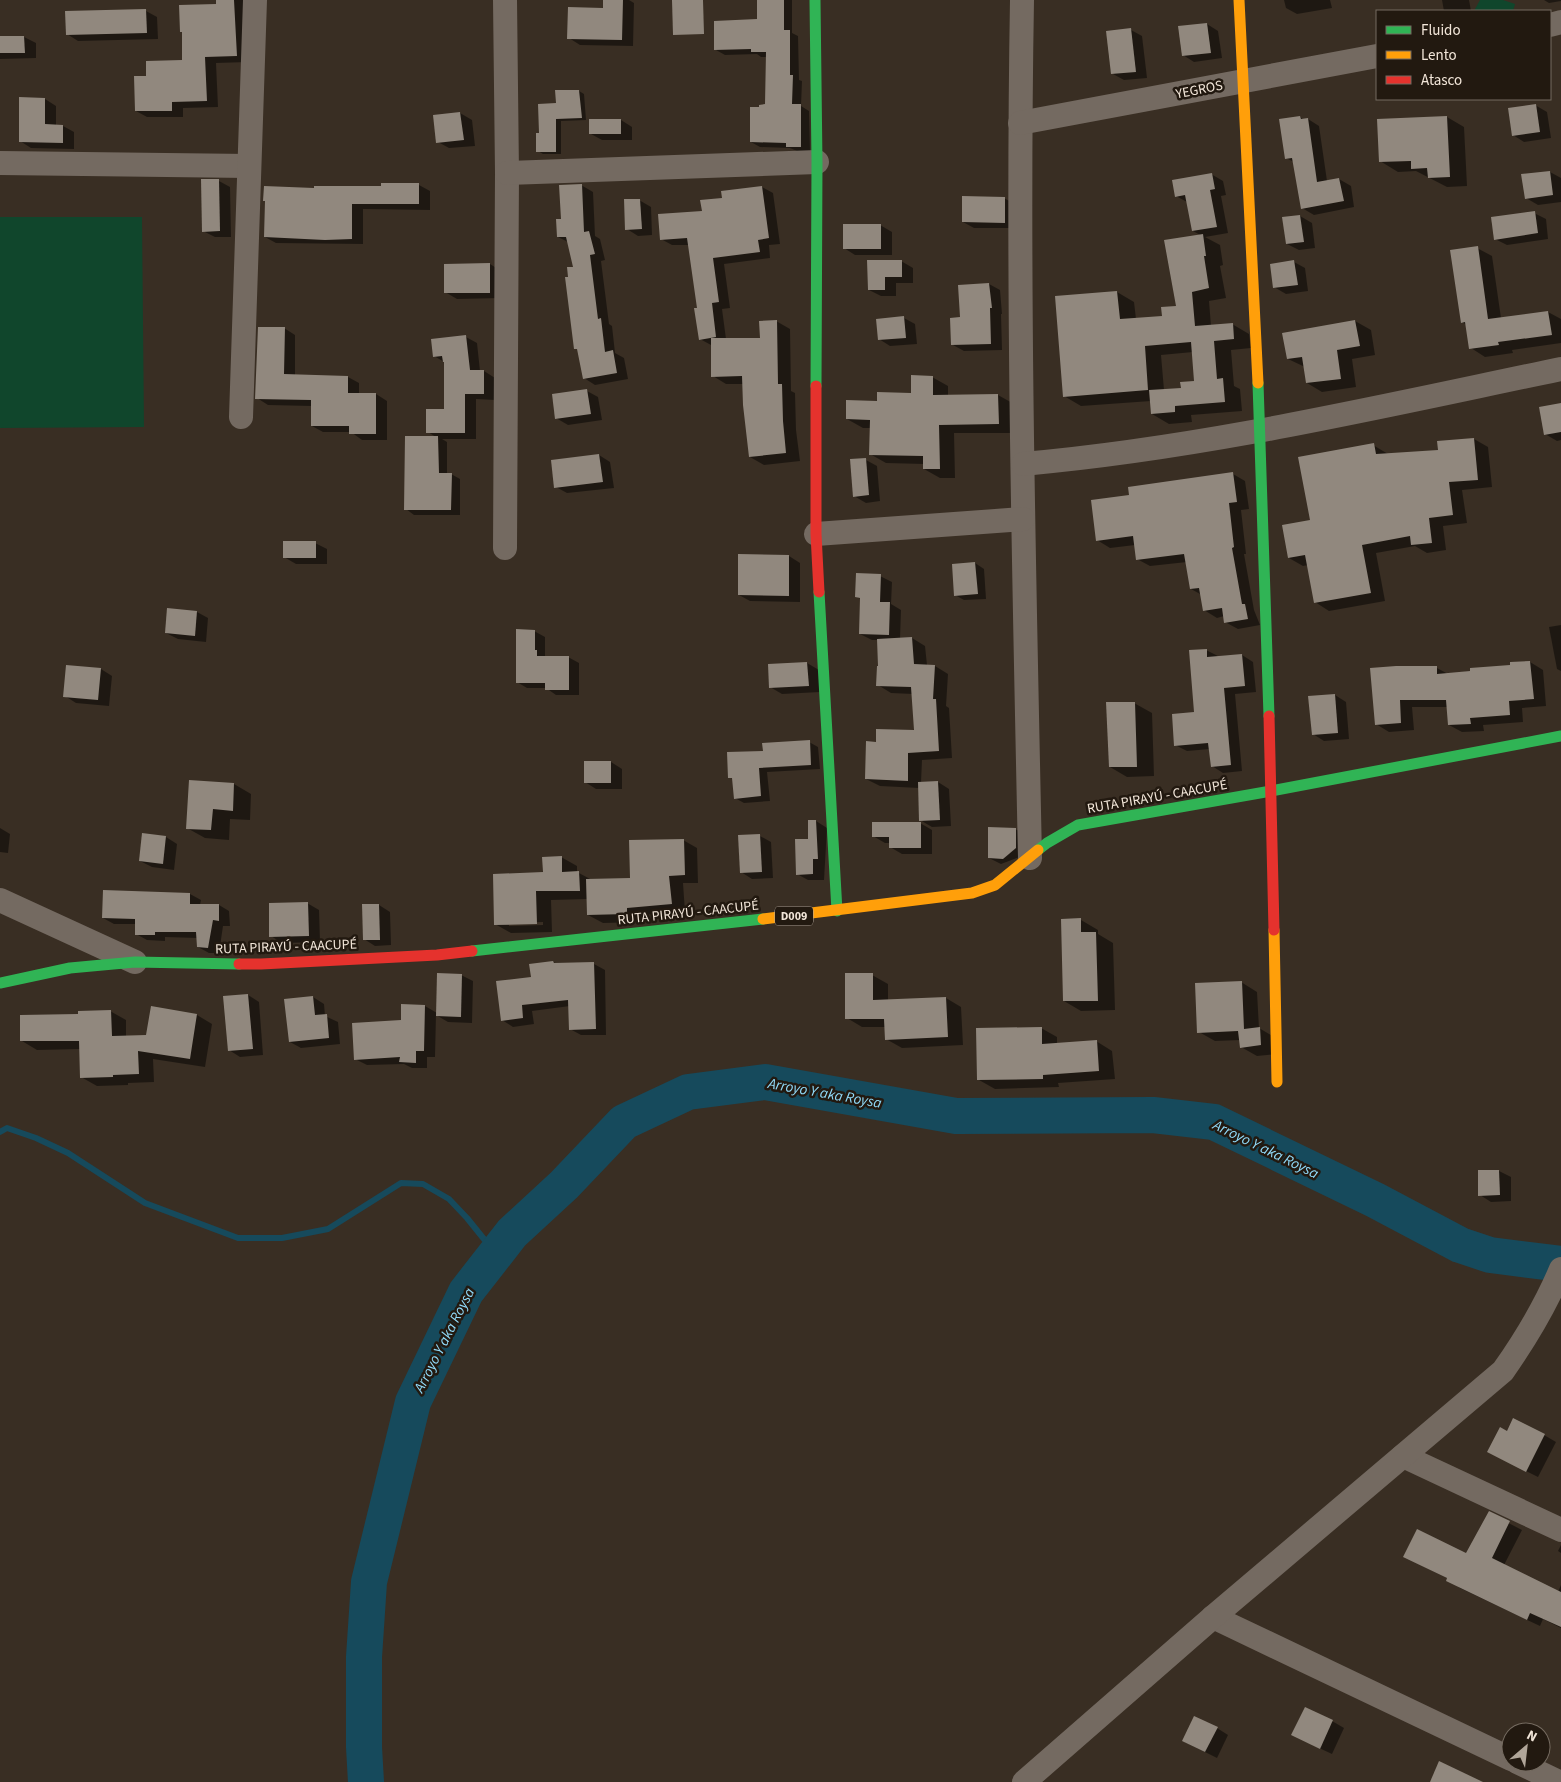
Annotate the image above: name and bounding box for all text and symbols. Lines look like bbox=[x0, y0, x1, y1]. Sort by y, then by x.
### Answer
legend bbox=[1376, 10, 1551, 100]
text: Fluido bbox=[1421, 20, 1461, 41]
text: Lento bbox=[1421, 45, 1457, 66]
text: Atasco bbox=[1421, 70, 1462, 91]
street label: YEGROS bbox=[1173, 76, 1224, 105]
street label: RUTA PIRAYÚ - CAACUPÉ bbox=[1086, 775, 1229, 819]
street label: RUTA PIRAYÚ - CAACUPÉ bbox=[617, 896, 760, 930]
road number: D009 bbox=[775, 906, 813, 926]
street label: RUTA PIRAYÚ - CAACUPÉ bbox=[215, 935, 357, 959]
water label: Arroyo Y aka Roysa bbox=[765, 1073, 883, 1114]
water label: Arroyo Y aka Roysa bbox=[1209, 1114, 1322, 1184]
water label: Arroyo Y aka Roysa bbox=[409, 1284, 480, 1397]
north arrow bbox=[1501, 1722, 1551, 1772]
text: N bbox=[1523, 1725, 1540, 1747]

